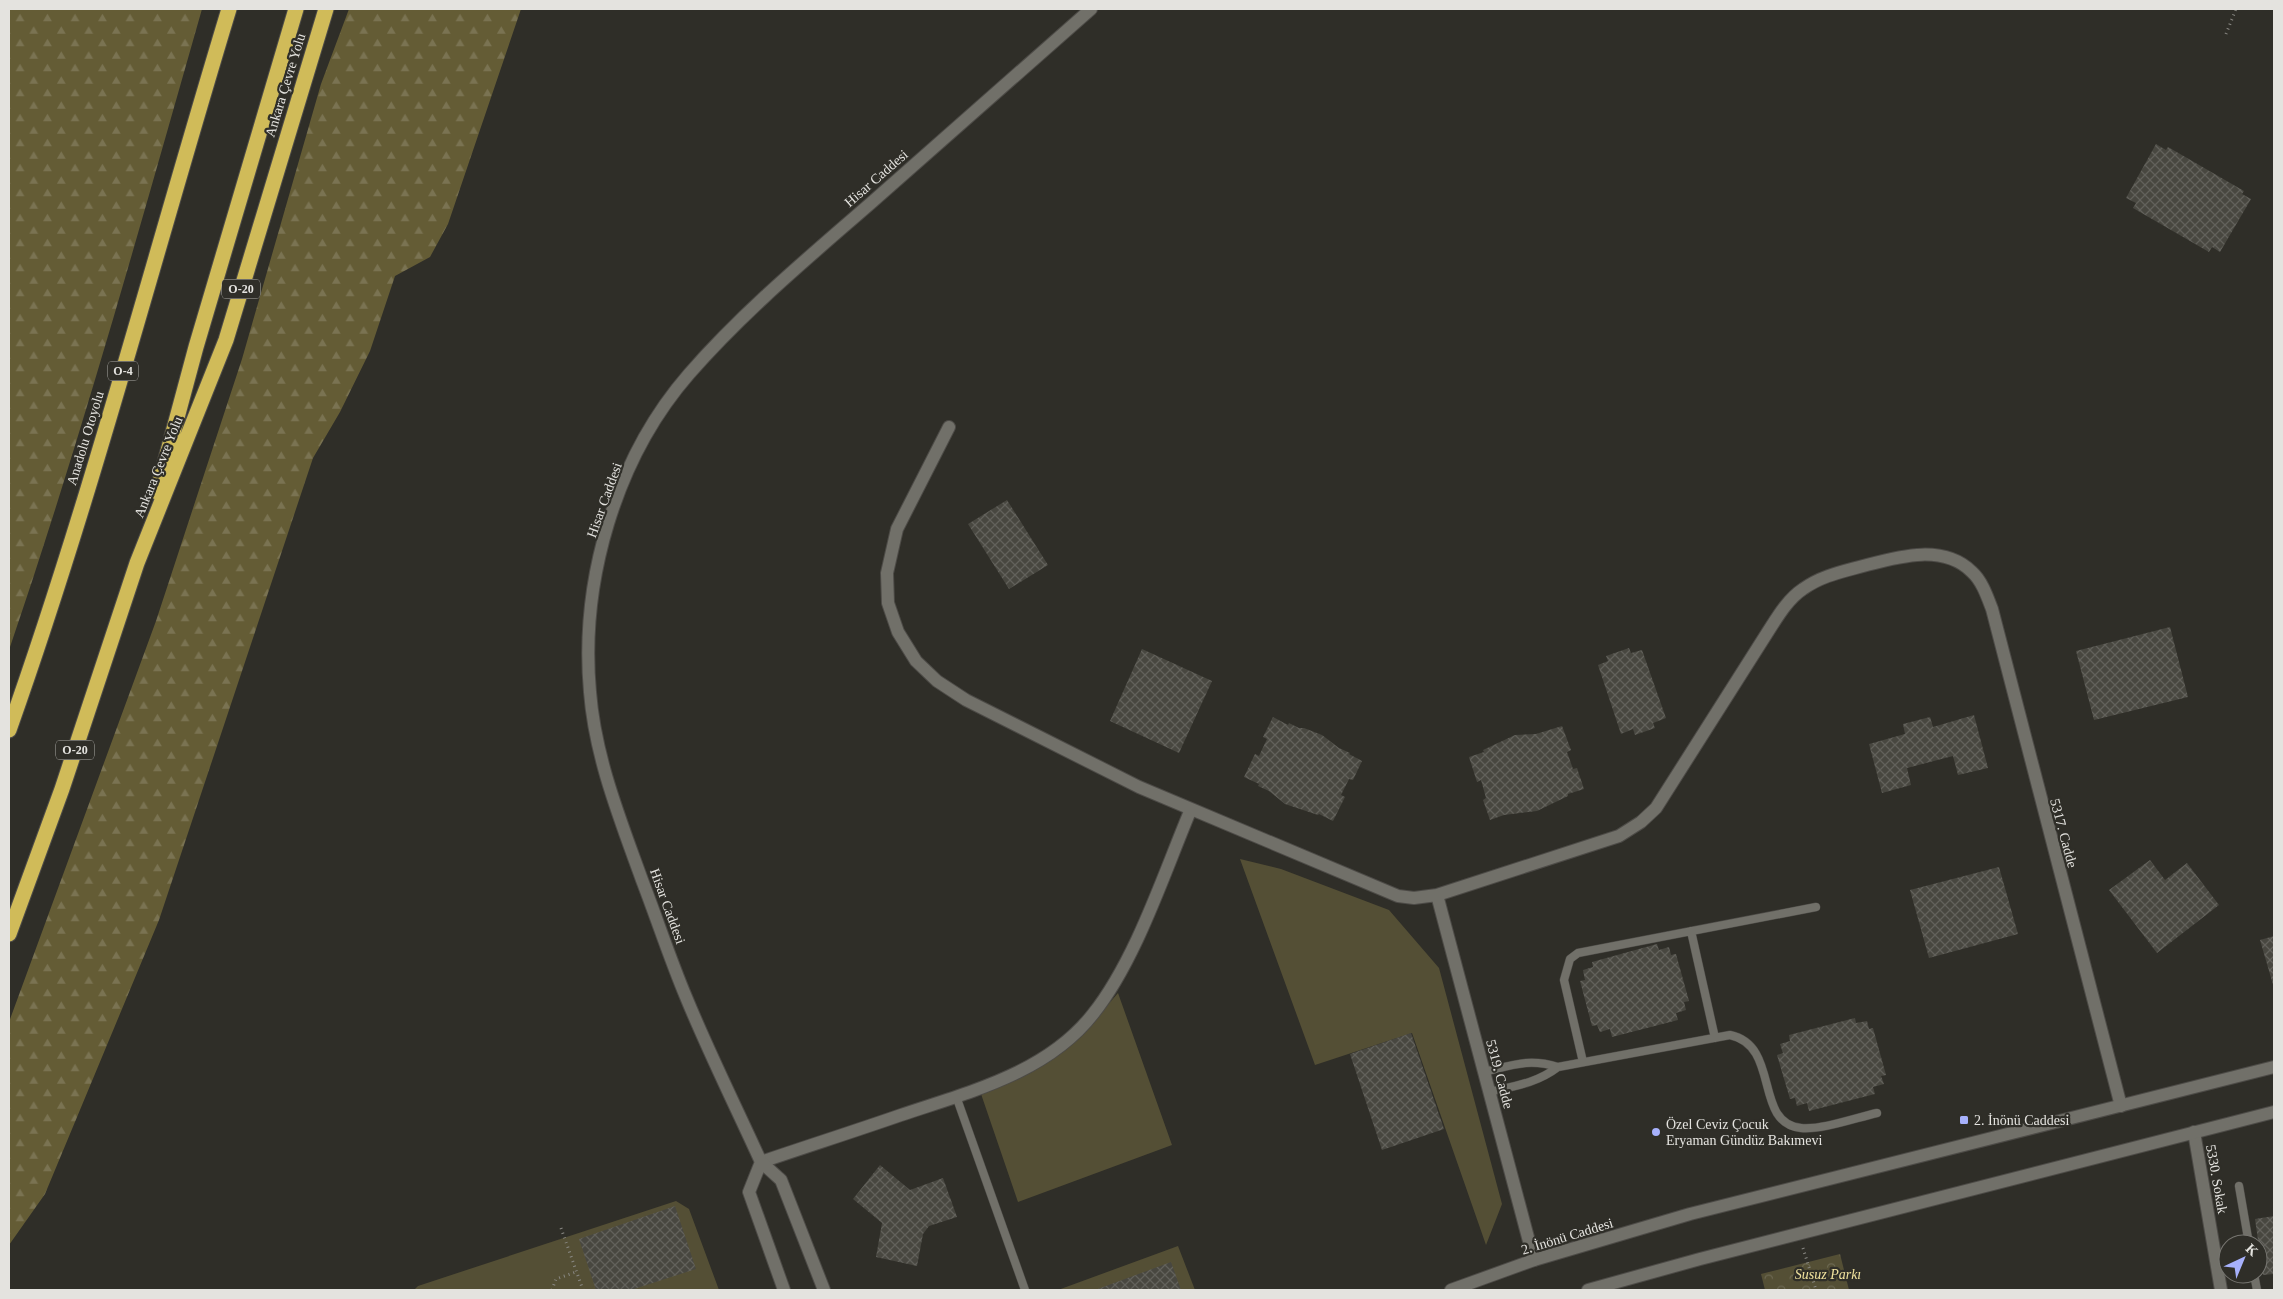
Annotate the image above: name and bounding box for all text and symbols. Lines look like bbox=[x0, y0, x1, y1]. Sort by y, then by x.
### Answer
street label: Ankara Çevre Yolu bbox=[263, 31, 308, 139]
street label: Hisar Caddesi bbox=[842, 147, 911, 210]
road number: O-20 bbox=[222, 280, 260, 298]
road number: O-4 bbox=[108, 362, 138, 381]
street label: Anadolu Otoyolu bbox=[64, 389, 107, 487]
street label: Ankara Çevre Yolu bbox=[131, 414, 186, 520]
street label: Hisar Caddesi bbox=[584, 460, 625, 540]
road number: O-20 bbox=[56, 740, 94, 760]
street label: 5317. Cadde bbox=[2047, 797, 2080, 869]
street label: Hisar Caddesi bbox=[647, 867, 688, 946]
street label: 5319. Cadde bbox=[1483, 1038, 1516, 1110]
place label: 2. İnönü Caddesi bbox=[1974, 1113, 2069, 1128]
marker: 2. İnönü Caddesi bbox=[1958, 1114, 1970, 1126]
place label: Özel Ceviz Çocuk Eryaman Gündüz Bakımevi bbox=[1666, 1116, 1822, 1148]
marker: Özel Ceviz Çocuk Eryaman Gündüz Bakımevi bbox=[1650, 1126, 1662, 1138]
street label: 5330. Sokak bbox=[2203, 1143, 2230, 1215]
street label: 2. İnönü Caddesi bbox=[1519, 1215, 1615, 1258]
north arrow bbox=[2218, 1234, 2268, 1284]
text: K bbox=[2243, 1241, 2261, 1259]
park label: Susuz Parkı bbox=[1795, 1267, 1861, 1282]

